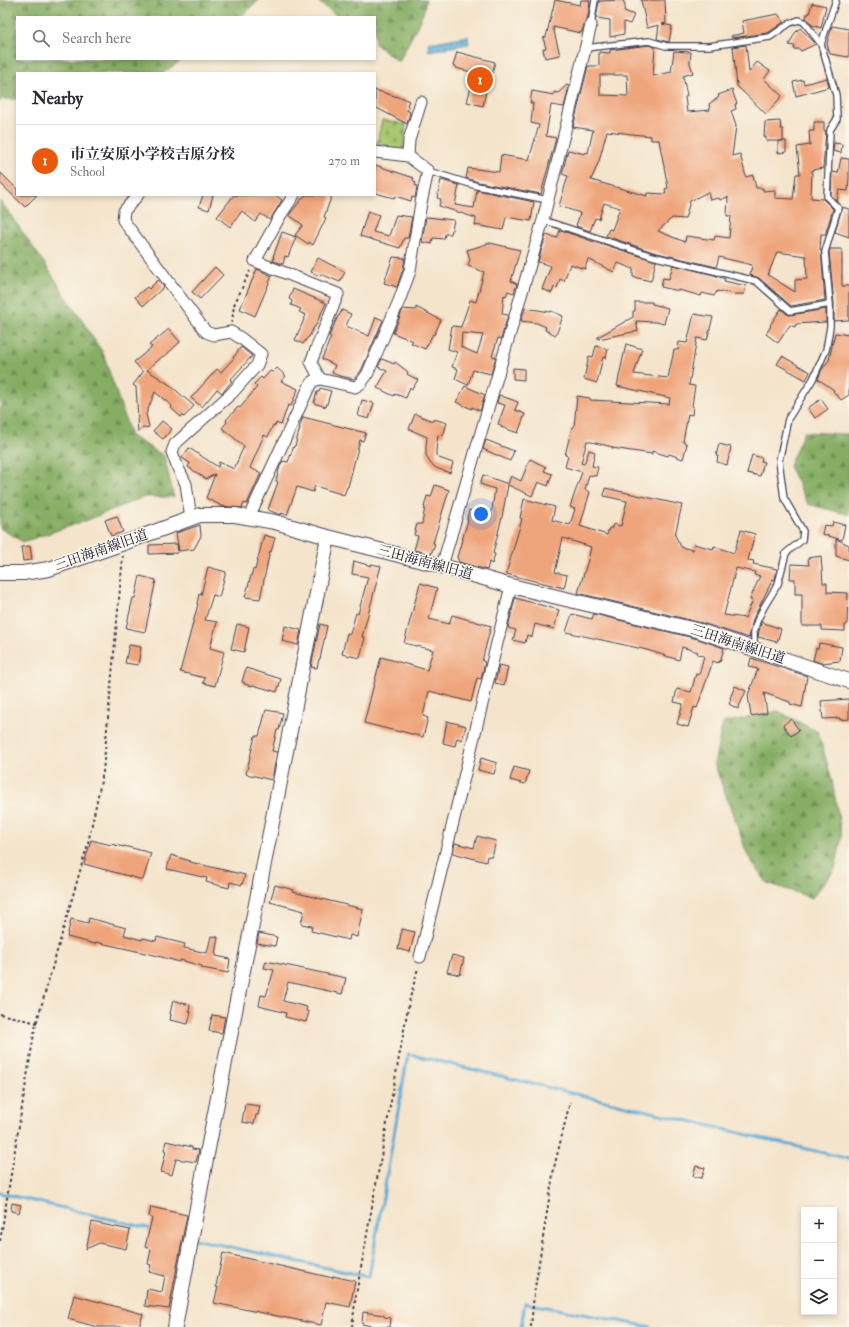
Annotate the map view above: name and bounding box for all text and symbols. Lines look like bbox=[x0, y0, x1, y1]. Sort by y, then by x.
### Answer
search box bbox=[16, 16, 376, 60]
icon: search bbox=[30, 27, 52, 49]
text: Search here bbox=[62, 29, 131, 48]
pin: 1 bbox=[467, 65, 493, 95]
text: Nearby bbox=[32, 88, 83, 109]
text: 市立安原小学校吉原分校 bbox=[70, 145, 235, 164]
text: 1 bbox=[43, 153, 47, 169]
text: 270 m bbox=[328, 153, 360, 169]
text: School bbox=[70, 164, 105, 180]
your location bbox=[471, 504, 491, 524]
street label: 三田海南線旧道 bbox=[52, 526, 150, 574]
street label: 三田海南線旧道 bbox=[375, 541, 475, 583]
street label: 三田海南線旧道 bbox=[689, 621, 787, 667]
map controls bbox=[801, 1207, 837, 1315]
button: + bbox=[801, 1207, 837, 1243]
button: − bbox=[801, 1243, 837, 1279]
button: layers bbox=[801, 1279, 837, 1315]

